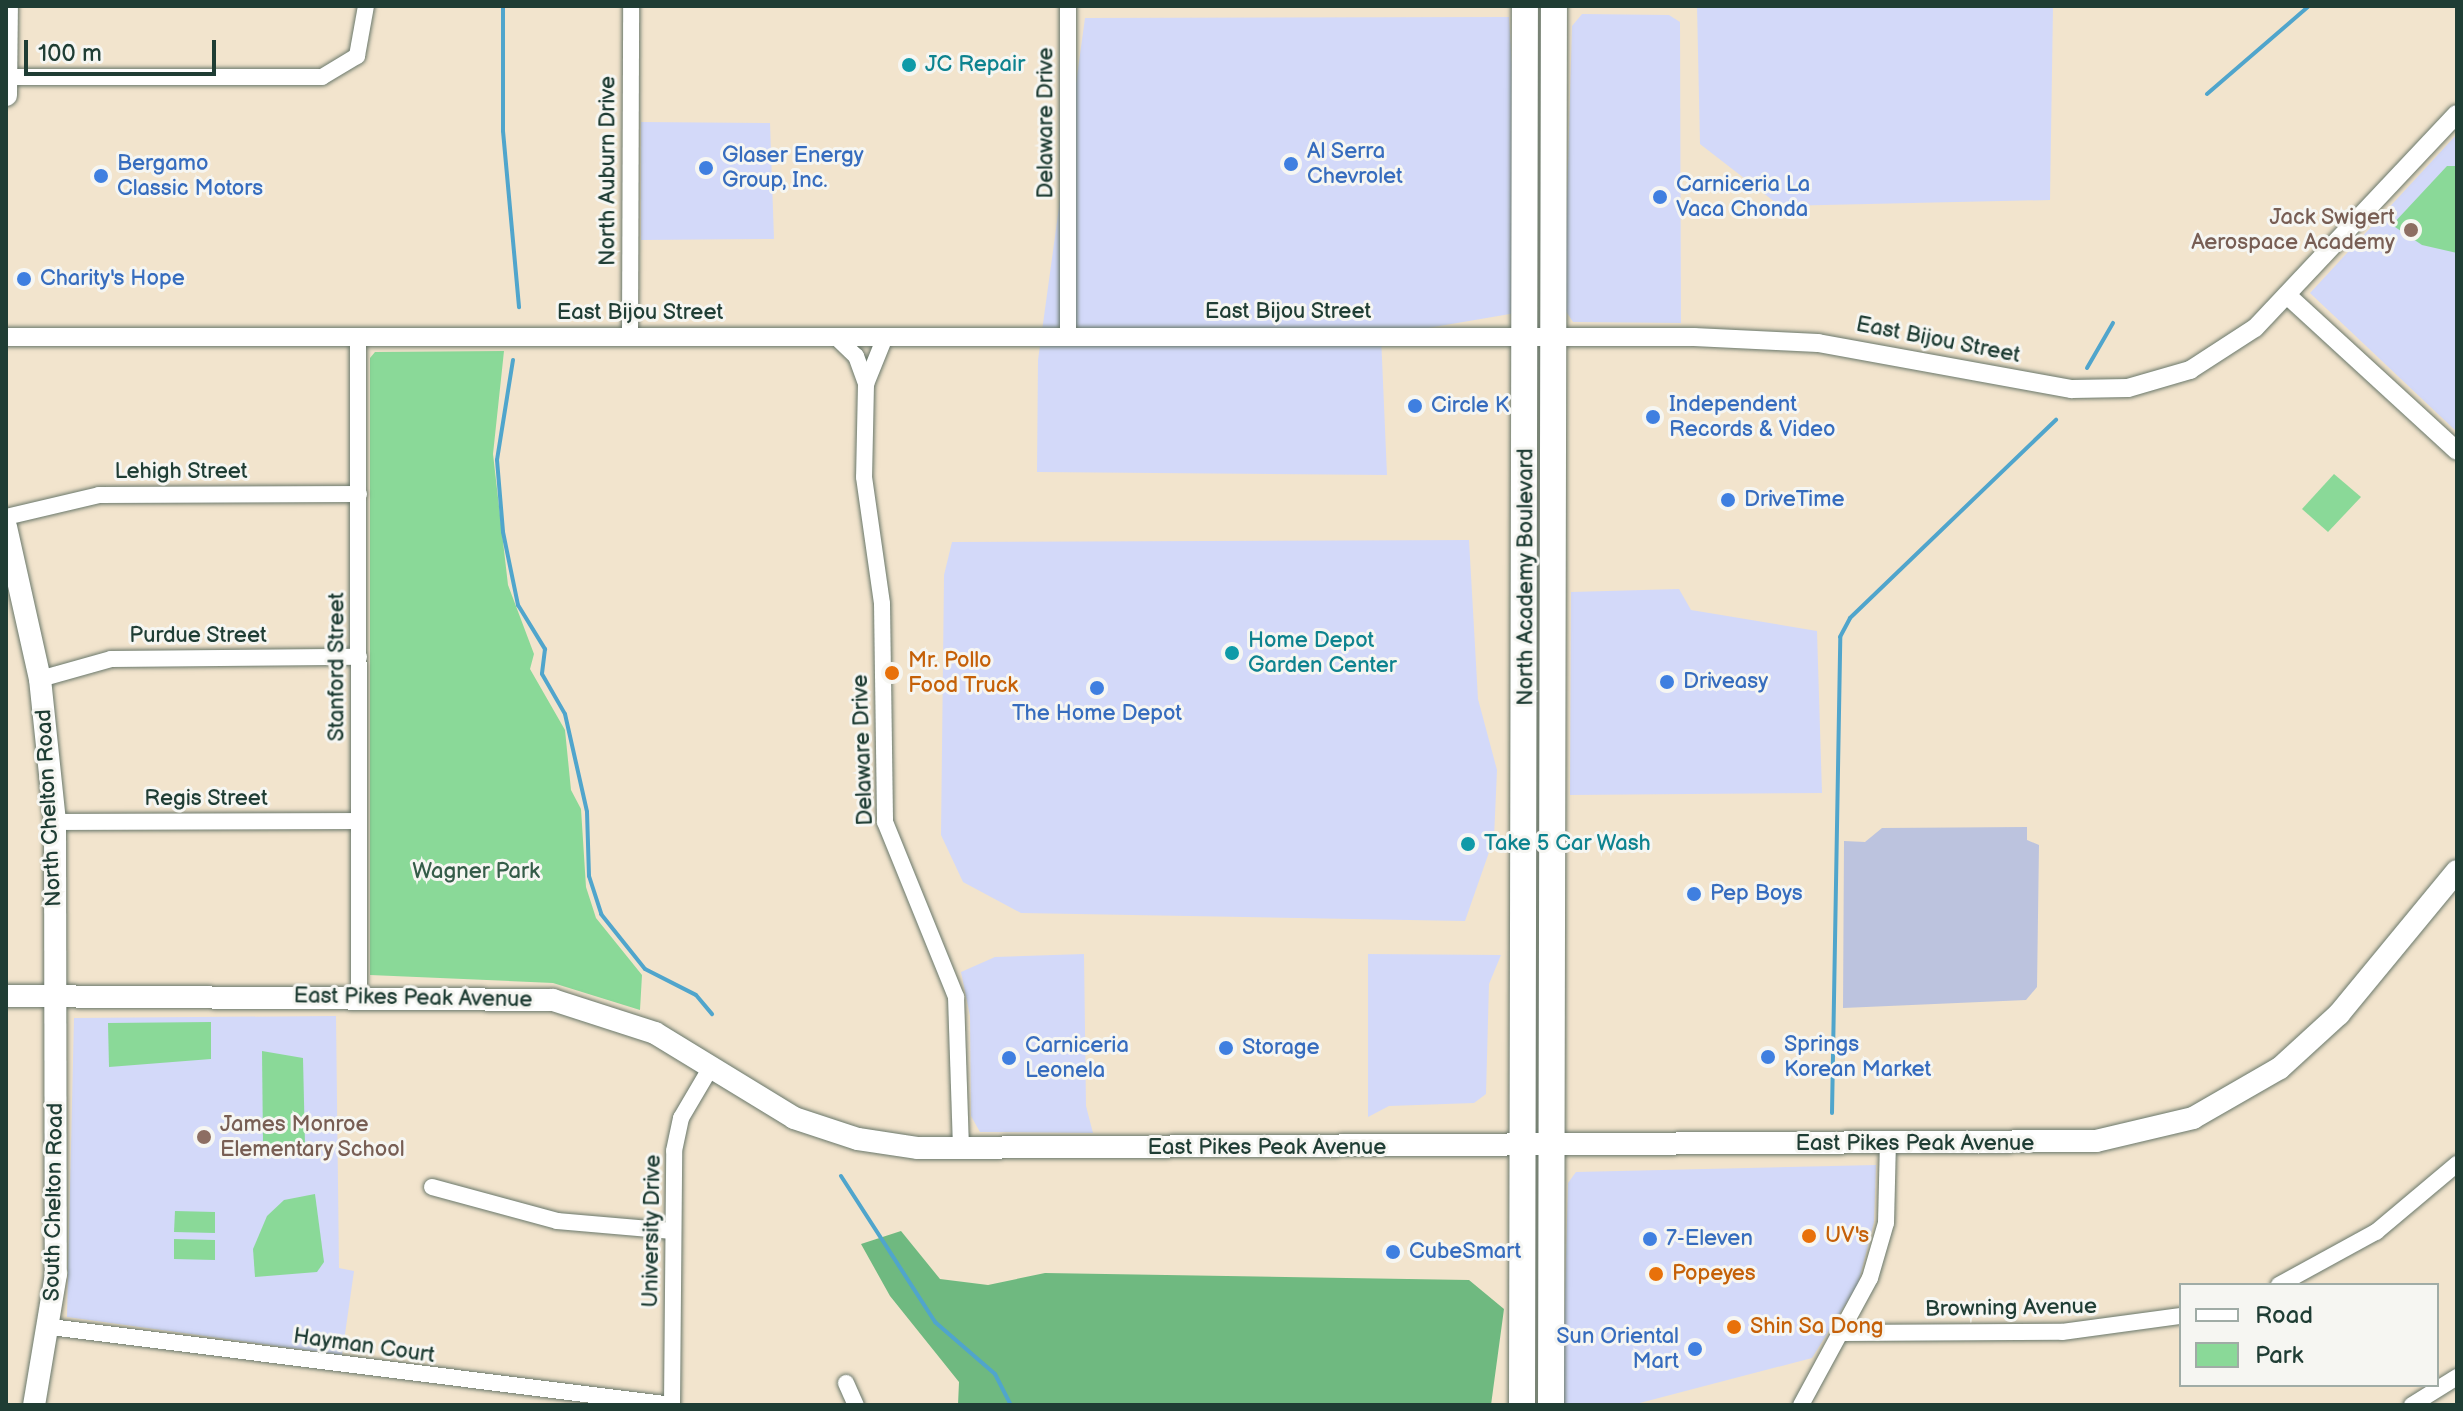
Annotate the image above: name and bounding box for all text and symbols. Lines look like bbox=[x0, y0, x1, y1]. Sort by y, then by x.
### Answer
scale bar bbox=[28, 24, 220, 74]
text: 100 m bbox=[38, 39, 102, 68]
street label: Delaware Drive bbox=[1033, 47, 1059, 199]
place label: JC Repair bbox=[925, 52, 1025, 78]
marker: JC Repair bbox=[900, 56, 918, 74]
street label: North Auburn Drive bbox=[595, 76, 621, 266]
place label: Al Serra Chevrolet bbox=[1307, 138, 1403, 190]
place label: Glaser Energy Group, Inc. bbox=[722, 142, 864, 194]
place label: Bergamo Classic Motors bbox=[117, 150, 263, 202]
marker: Al Serra Chevrolet bbox=[1282, 155, 1300, 173]
marker: Glaser Energy Group, Inc. bbox=[697, 159, 715, 177]
marker: Bergamo Classic Motors bbox=[92, 167, 110, 185]
place label: Carniceria La Vaca Chonda bbox=[1676, 171, 1810, 222]
marker: Carniceria La Vaca Chonda bbox=[1651, 188, 1669, 206]
place label: Jack Swigert Aerospace Academy bbox=[2191, 204, 2395, 256]
marker: Jack Swigert Aerospace Academy bbox=[2402, 221, 2420, 239]
place label: Charity's Hope bbox=[40, 266, 185, 292]
marker: Charity's Hope bbox=[15, 270, 33, 288]
street label: East Bijou Street bbox=[1205, 299, 1371, 325]
street label: East Bijou Street bbox=[557, 300, 723, 326]
street label: East Bijou Street bbox=[1854, 311, 2022, 369]
place label: Independent Records & Video bbox=[1669, 391, 1836, 442]
place label: Circle K bbox=[1431, 393, 1509, 419]
marker: Circle K bbox=[1406, 397, 1424, 415]
marker: Independent Records & Video bbox=[1644, 408, 1662, 426]
street label: North Academy Boulevard bbox=[1513, 447, 1539, 707]
street label: Lehigh Street bbox=[114, 459, 248, 485]
place label: DriveTime bbox=[1744, 487, 1844, 513]
marker: DriveTime bbox=[1719, 491, 1737, 509]
street label: Stanford Street bbox=[324, 592, 350, 742]
street label: Purdue Street bbox=[129, 623, 267, 649]
place label: Home Depot Garden Center bbox=[1248, 627, 1397, 678]
marker: Home Depot Garden Center bbox=[1223, 644, 1241, 662]
place label: Mr. Pollo Food Truck bbox=[908, 647, 1019, 698]
marker: Mr. Pollo Food Truck bbox=[883, 664, 901, 682]
place label: Driveasy bbox=[1683, 669, 1768, 695]
marker: Driveasy bbox=[1658, 673, 1676, 691]
street label: Delaware Drive bbox=[847, 674, 879, 826]
marker: The Home Depot bbox=[1088, 679, 1106, 697]
place label: The Home Depot bbox=[1012, 701, 1182, 727]
street label: North Chelton Road bbox=[31, 708, 67, 908]
street label: Regis Street bbox=[144, 786, 268, 812]
place label: Take 5 Car Wash bbox=[1484, 831, 1652, 857]
marker: Take 5 Car Wash bbox=[1459, 835, 1477, 853]
park label: Wagner Park bbox=[412, 859, 540, 885]
place label: Pep Boys bbox=[1710, 881, 1803, 907]
marker: Pep Boys bbox=[1685, 885, 1703, 903]
street label: East Pikes Peak Avenue bbox=[293, 983, 533, 1013]
place label: Springs Korean Market bbox=[1784, 1031, 1931, 1082]
place label: Carniceria Leonela bbox=[1025, 1032, 1129, 1084]
place label: Storage bbox=[1242, 1035, 1320, 1061]
marker: Storage bbox=[1217, 1039, 1235, 1057]
marker: Springs Korean Market bbox=[1759, 1048, 1777, 1066]
marker: Carniceria Leonela bbox=[1000, 1049, 1018, 1067]
street label: South Chelton Road bbox=[39, 1102, 69, 1302]
place label: James Monroe Elementary School bbox=[220, 1111, 406, 1162]
marker: James Monroe Elementary School bbox=[195, 1128, 213, 1146]
street label: East Pikes Peak Avenue bbox=[1796, 1131, 2034, 1157]
street label: East Pikes Peak Avenue bbox=[1148, 1135, 1386, 1161]
street label: University Drive bbox=[637, 1153, 667, 1309]
place label: UV's bbox=[1825, 1223, 1869, 1249]
place label: 7-Eleven bbox=[1666, 1226, 1753, 1252]
marker: UV's bbox=[1800, 1227, 1818, 1245]
marker: 7-Eleven bbox=[1641, 1230, 1659, 1248]
place label: CubeSmart bbox=[1409, 1239, 1521, 1265]
marker: CubeSmart bbox=[1384, 1243, 1402, 1261]
place label: Popeyes bbox=[1672, 1261, 1756, 1287]
marker: Popeyes bbox=[1647, 1265, 1665, 1283]
legend bbox=[2179, 1283, 2439, 1387]
street label: Browning Avenue bbox=[1925, 1293, 2097, 1323]
text: Road bbox=[2255, 1301, 2313, 1330]
place label: Shin Sa Dong bbox=[1750, 1314, 1884, 1340]
marker: Shin Sa Dong bbox=[1725, 1318, 1743, 1336]
street label: Hayman Court bbox=[292, 1323, 436, 1369]
place label: Sun Oriental Mart bbox=[1556, 1323, 1679, 1374]
marker: Sun Oriental Mart bbox=[1686, 1340, 1704, 1358]
text: Park bbox=[2255, 1341, 2303, 1370]

